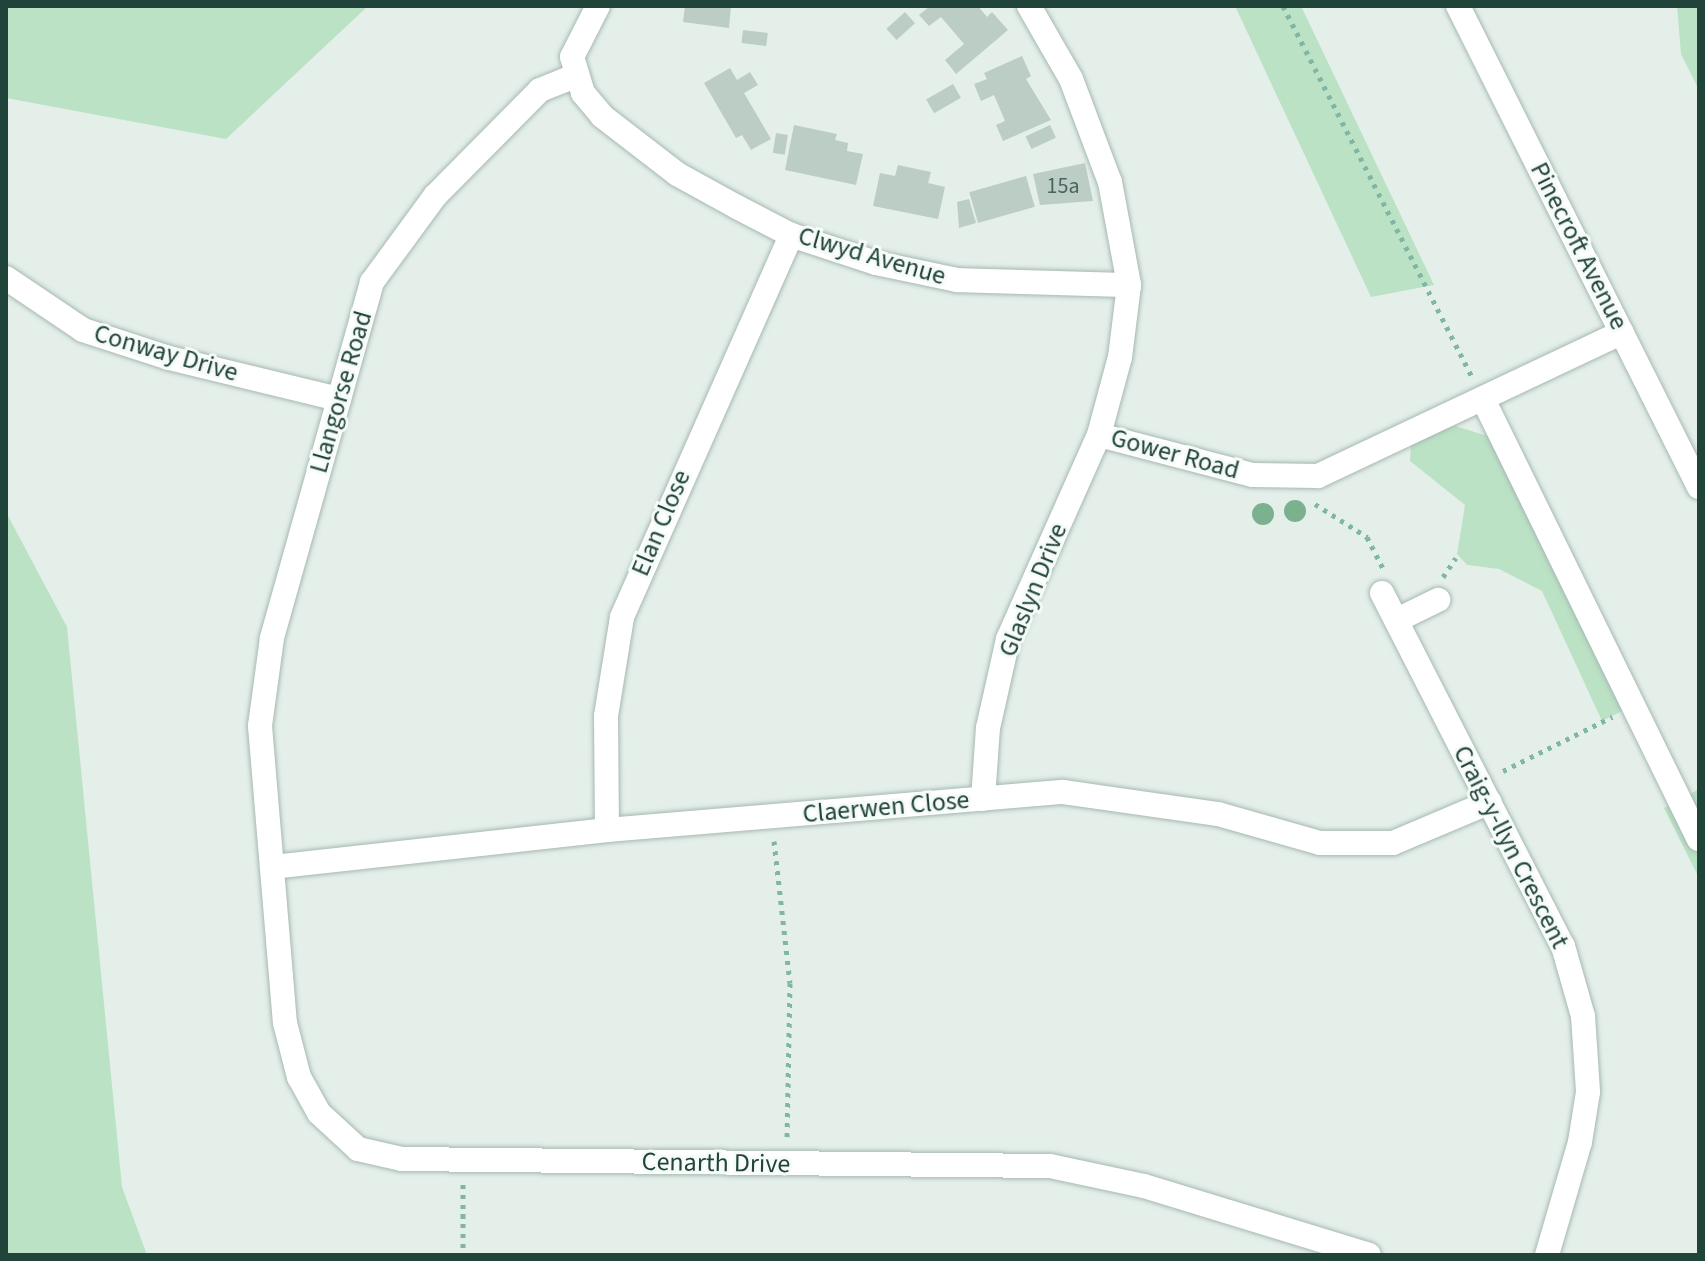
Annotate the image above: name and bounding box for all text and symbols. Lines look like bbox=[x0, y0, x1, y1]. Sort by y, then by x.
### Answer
street label: Pinecroft Avenue bbox=[1523, 157, 1635, 335]
house number: 15a bbox=[1047, 174, 1079, 200]
street label: Clwyd Avenue bbox=[795, 220, 949, 292]
street label: Llangorse Road bbox=[303, 307, 379, 477]
street label: Conway Drive bbox=[90, 318, 242, 388]
street label: Gower Road bbox=[1107, 422, 1243, 486]
street label: Elan Close bbox=[625, 465, 697, 581]
street label: Glaslyn Drive bbox=[992, 519, 1074, 661]
street label: Craig-y-llyn Crescent bbox=[1446, 740, 1576, 954]
street label: Claerwen Close bbox=[801, 784, 971, 830]
street label: Cenarth Drive bbox=[641, 1146, 791, 1180]

